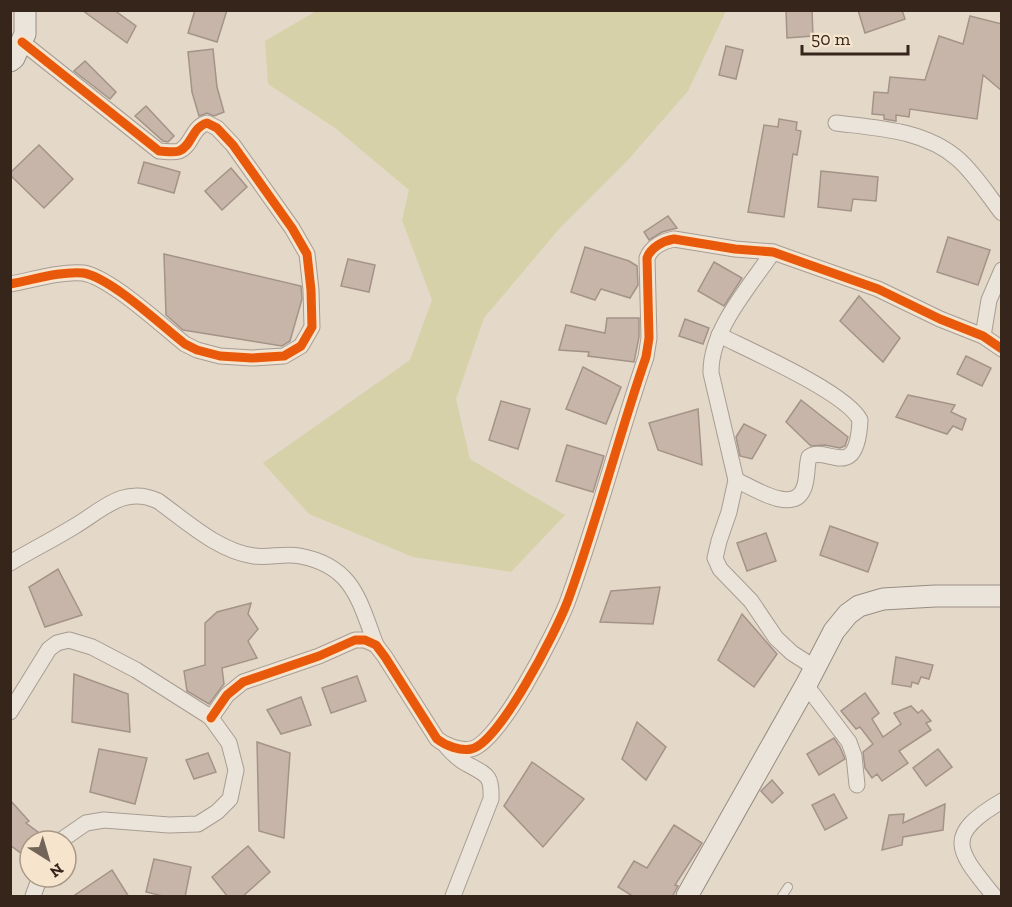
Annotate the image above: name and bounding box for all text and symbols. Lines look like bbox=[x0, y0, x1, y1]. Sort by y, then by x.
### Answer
scale bar bbox=[802, 18, 908, 56]
text: 50 m bbox=[811, 28, 851, 50]
north arrow bbox=[18, 829, 78, 889]
text: N bbox=[46, 859, 67, 882]

